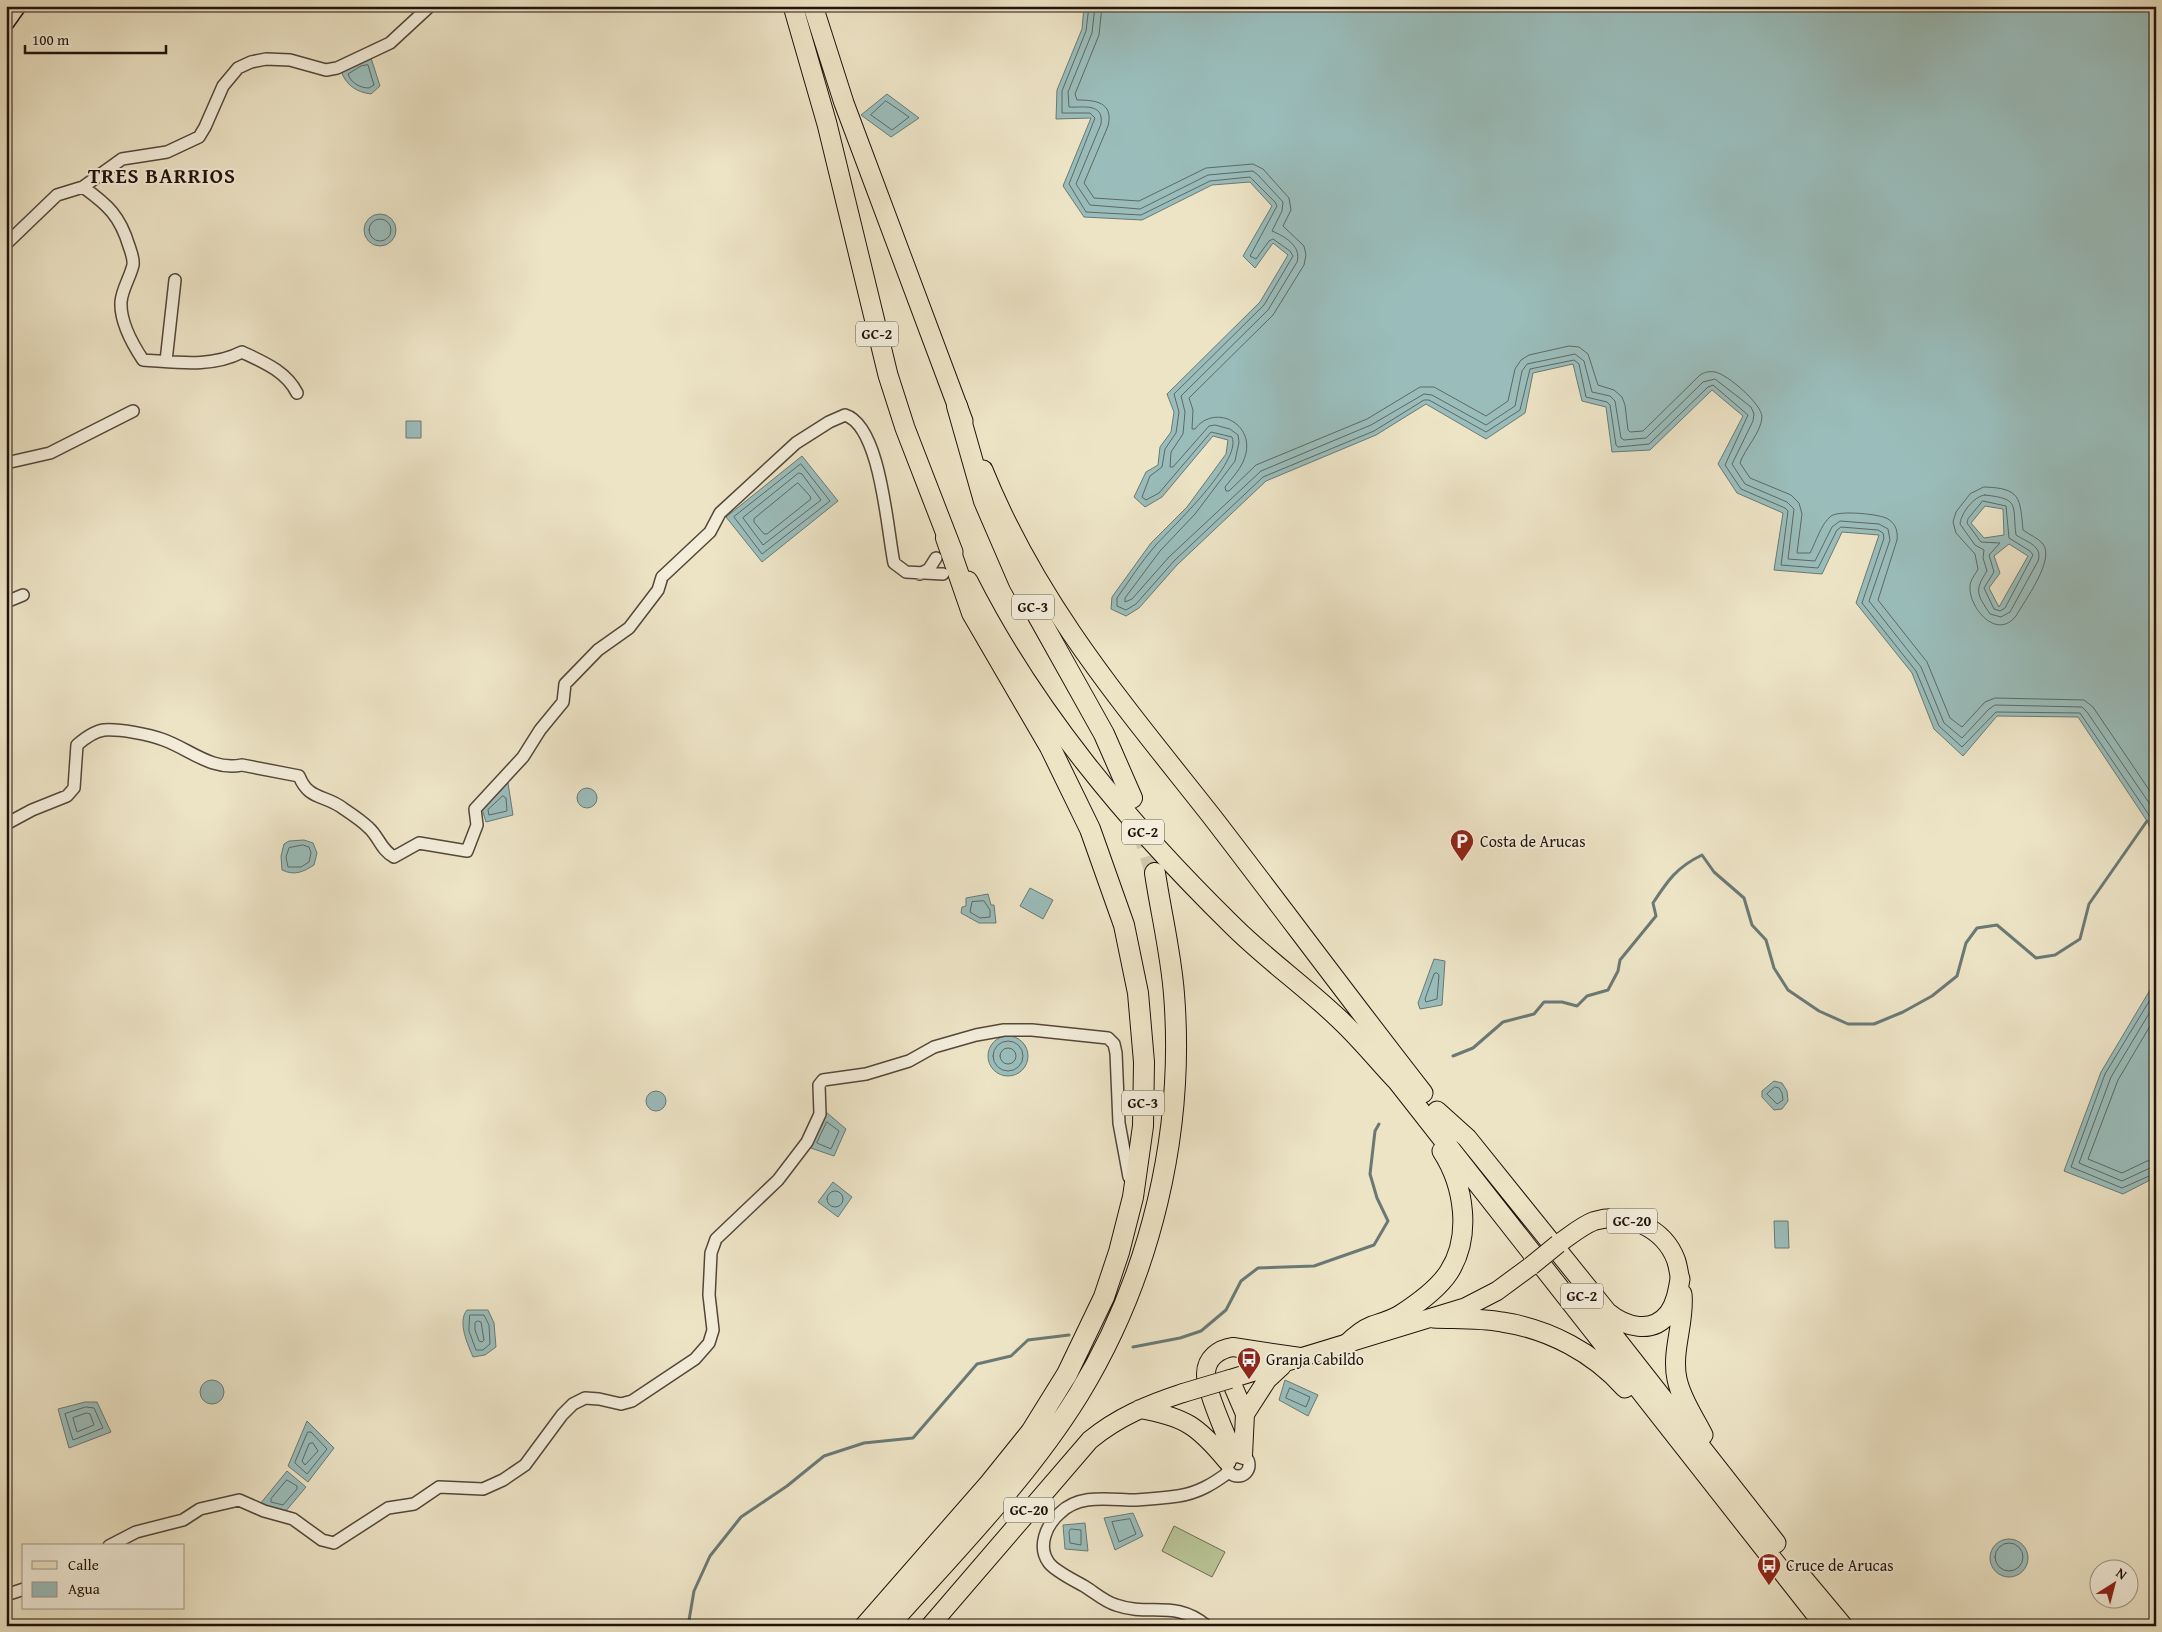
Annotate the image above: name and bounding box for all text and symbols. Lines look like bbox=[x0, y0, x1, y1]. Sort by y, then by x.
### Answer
scale bar bbox=[25, 22, 166, 54]
text: 100 m bbox=[32, 29, 70, 50]
district label: TRES BARRIOS bbox=[88, 160, 236, 191]
road number: GC-2 bbox=[856, 322, 898, 346]
road number: GC-3 bbox=[1012, 594, 1054, 620]
road number: GC-2 bbox=[1122, 820, 1164, 844]
parking icon: Costa de Arucas bbox=[1449, 828, 1475, 862]
place label: Costa de Arucas bbox=[1480, 829, 1585, 853]
road number: GC-3 bbox=[1122, 1090, 1164, 1116]
road number: GC-20 bbox=[1607, 1208, 1657, 1234]
road number: GC-2 bbox=[1561, 1284, 1603, 1308]
bus stop icon: Granja Cabildo bbox=[1236, 1346, 1262, 1380]
place label: Granja Cabildo bbox=[1266, 1347, 1364, 1371]
road number: GC-20 bbox=[1004, 1498, 1054, 1522]
legend bbox=[22, 1544, 185, 1610]
bus stop icon: Cruce de Arucas bbox=[1756, 1552, 1782, 1586]
place label: Cruce de Arucas bbox=[1786, 1553, 1894, 1577]
text: Calle bbox=[68, 1554, 99, 1575]
north arrow bbox=[2090, 1560, 2140, 1610]
text: N bbox=[2112, 1563, 2132, 1585]
text: Agua bbox=[68, 1578, 100, 1599]

